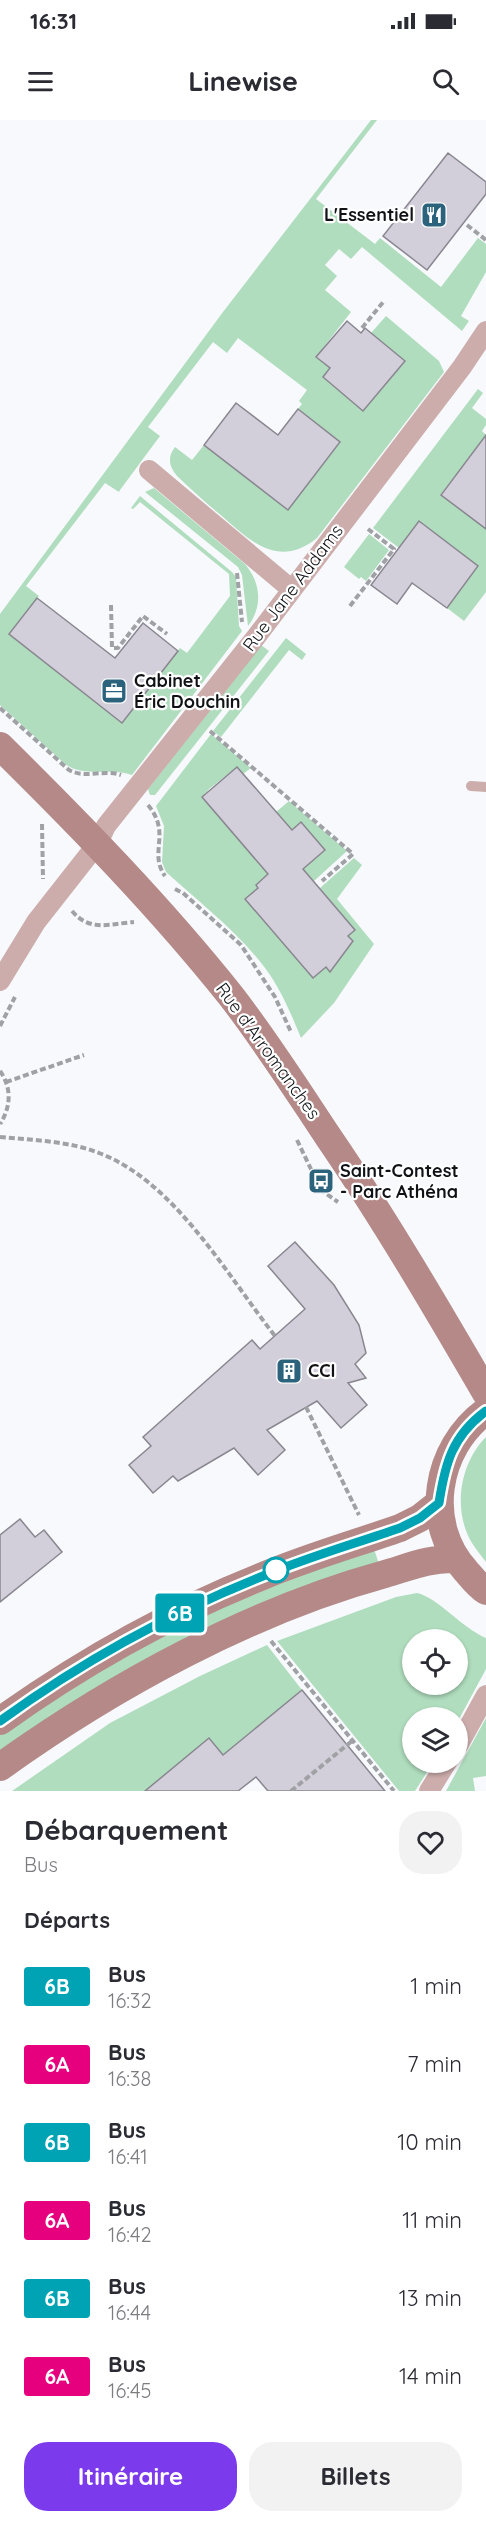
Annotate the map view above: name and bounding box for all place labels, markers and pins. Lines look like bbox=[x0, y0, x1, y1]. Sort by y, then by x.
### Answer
restaurant icon: L'Essentiel bbox=[419, 200, 449, 230]
place label: L'Essentiel bbox=[324, 203, 414, 226]
place label: Cabinet Éric Douchin bbox=[134, 669, 240, 713]
office icon: Cabinet Éric Douchin bbox=[99, 676, 129, 706]
place label: Saint-Contest - Parc Athéna bbox=[340, 1159, 459, 1203]
bus stop icon: Saint-Contest - Parc Athéna bbox=[306, 1166, 336, 1196]
building icon: CCI bbox=[274, 1356, 304, 1386]
place label: CCI bbox=[308, 1359, 336, 1382]
unlabelled marker bbox=[263, 1557, 289, 1583]

